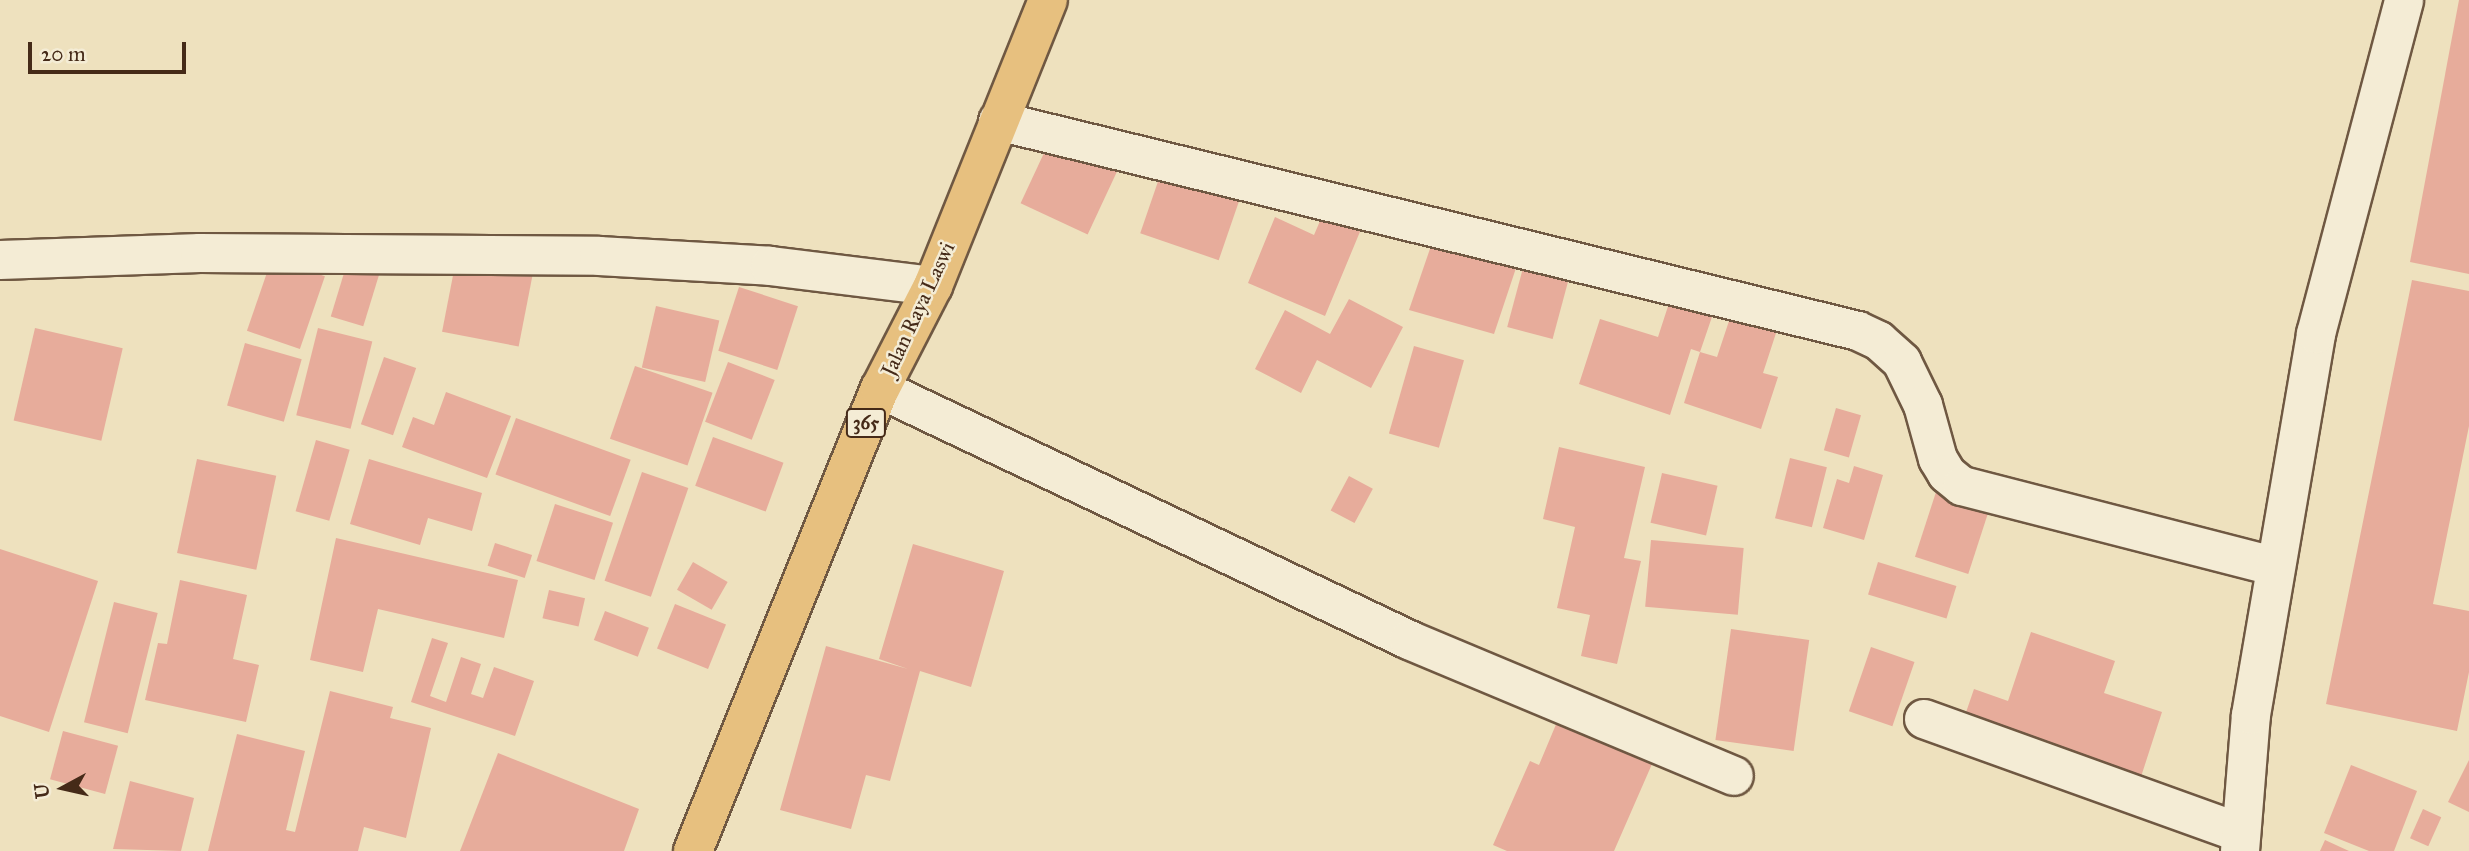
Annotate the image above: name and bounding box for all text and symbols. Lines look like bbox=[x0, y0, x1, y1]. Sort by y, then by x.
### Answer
scale bar bbox=[32, 28, 189, 72]
text: 20 m bbox=[41, 41, 86, 67]
street label: Jalan Raya Laswi bbox=[876, 238, 960, 380]
road number: 365 bbox=[845, 408, 887, 438]
north arrow bbox=[28, 753, 98, 823]
text: U bbox=[29, 782, 54, 800]

